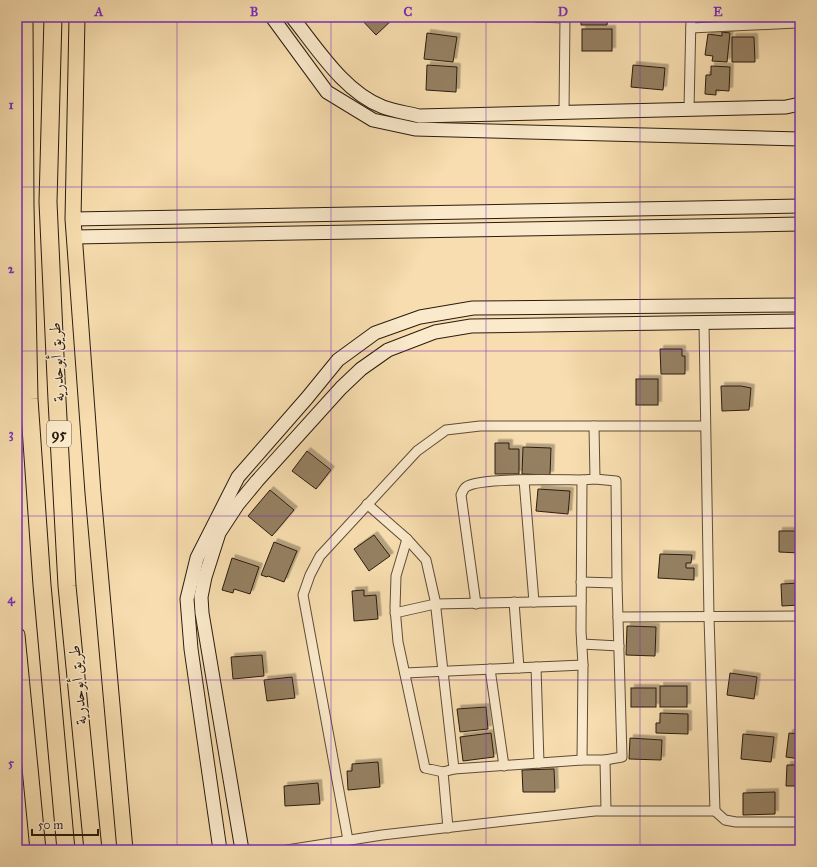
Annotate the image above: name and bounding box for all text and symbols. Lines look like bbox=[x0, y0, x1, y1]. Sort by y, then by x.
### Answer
text: A bbox=[94, 4, 104, 20]
text: B bbox=[250, 4, 259, 20]
text: C bbox=[404, 4, 413, 20]
text: D bbox=[558, 4, 568, 20]
text: E bbox=[713, 4, 723, 20]
text: 1 bbox=[8, 97, 14, 113]
text: 2 bbox=[8, 261, 15, 277]
street label: طريق أبوحدرية bbox=[43, 322, 69, 402]
road number: 95 bbox=[47, 421, 71, 447]
text: 3 bbox=[8, 426, 14, 442]
text: 4 bbox=[7, 591, 15, 607]
street label: طريق أبوحدرية bbox=[63, 644, 91, 726]
text: 5 bbox=[8, 755, 15, 771]
scale bar bbox=[32, 811, 98, 837]
text: 50 m bbox=[38, 818, 63, 832]

